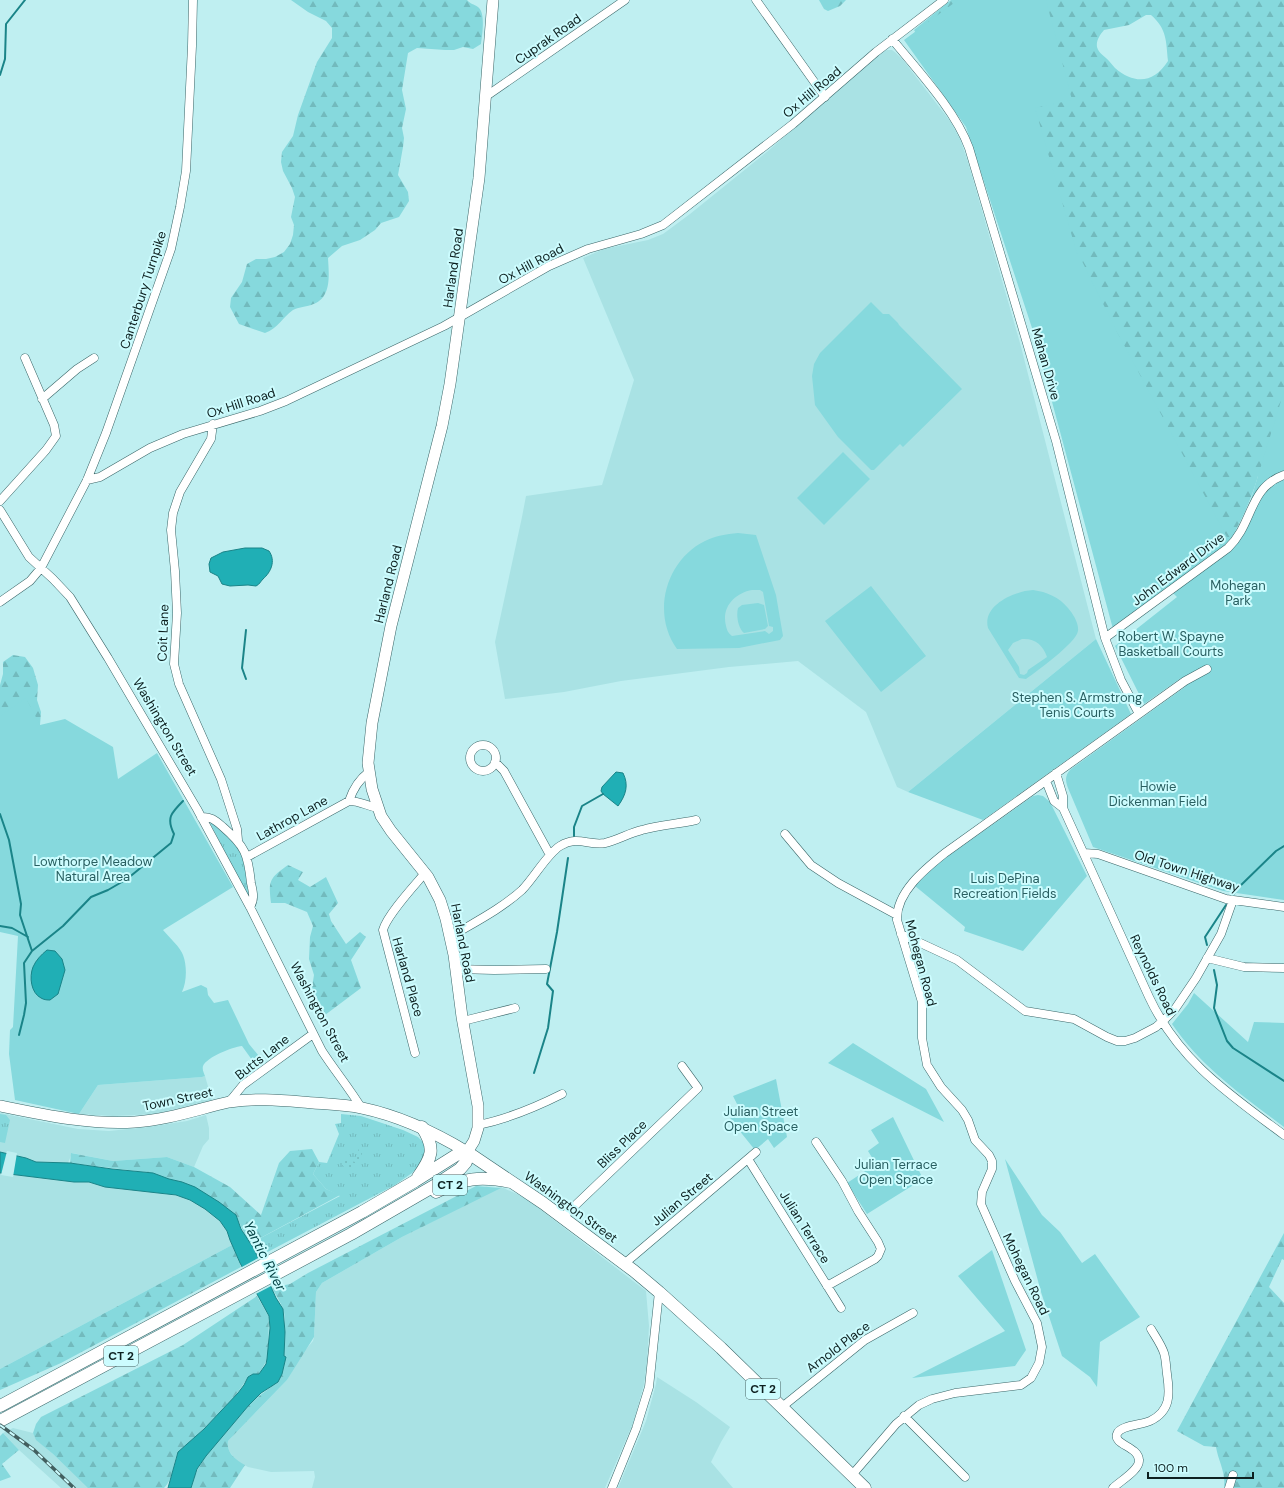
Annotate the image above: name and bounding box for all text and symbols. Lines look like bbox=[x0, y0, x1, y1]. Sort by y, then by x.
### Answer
street label: Cuprak Road bbox=[512, 10, 584, 68]
street label: Ox Hill Road bbox=[779, 63, 845, 121]
street label: Harland Road bbox=[439, 227, 467, 309]
street label: Canterbury Turnpike bbox=[116, 229, 170, 351]
street label: Ox Hill Road bbox=[495, 240, 567, 288]
street label: Mahan Drive bbox=[1028, 326, 1064, 402]
street label: Ox Hill Road bbox=[204, 384, 278, 422]
street label: John Edward Drive bbox=[1128, 529, 1228, 609]
street label: Harland Road bbox=[370, 543, 406, 625]
park label: Mohegan Park bbox=[1210, 577, 1266, 609]
street label: Coit Lane bbox=[154, 604, 172, 662]
park label: Robert W. Spayne Basketball Courts bbox=[1118, 628, 1224, 660]
street label: Washington Street bbox=[129, 675, 201, 779]
park label: Stephen S. Armstrong Tenis Courts bbox=[1012, 689, 1142, 721]
park label: Howie Dickenman Field bbox=[1109, 778, 1207, 810]
street label: Lathrop Lane bbox=[253, 791, 331, 845]
street label: Old Town Highway bbox=[1132, 846, 1242, 896]
park label: Lowthorpe Meadow Natural Area bbox=[34, 853, 153, 885]
park label: Luis DePina Recreation Fields bbox=[954, 870, 1056, 902]
street label: Harland Road bbox=[447, 902, 479, 984]
street label: Mohegan Road bbox=[901, 918, 941, 1008]
street label: Reynolds Road bbox=[1126, 932, 1180, 1018]
street label: Harland Place bbox=[389, 935, 427, 1019]
street label: Washington Street bbox=[286, 959, 354, 1065]
street label: Butts Lane bbox=[231, 1031, 293, 1083]
street label: Town Street bbox=[141, 1083, 215, 1115]
park label: Julian Street Open Space bbox=[724, 1103, 798, 1135]
street label: Bliss Place bbox=[594, 1116, 650, 1172]
park label: Julian Terrace Open Space bbox=[855, 1156, 938, 1188]
street label: Washington Street bbox=[521, 1167, 621, 1247]
street label: Julian Street bbox=[648, 1168, 716, 1230]
road number: CT 2 bbox=[433, 1175, 467, 1195]
street label: Julian Terrace bbox=[776, 1187, 834, 1267]
water label: Yantic River bbox=[240, 1218, 291, 1295]
street label: Mohegan Road bbox=[999, 1230, 1053, 1318]
street label: Arnold Place bbox=[803, 1318, 873, 1376]
road number: CT 2 bbox=[104, 1346, 138, 1366]
road number: CT 2 bbox=[746, 1379, 780, 1399]
scale bar bbox=[1148, 1454, 1253, 1480]
text: 100 m bbox=[1154, 1460, 1188, 1476]

